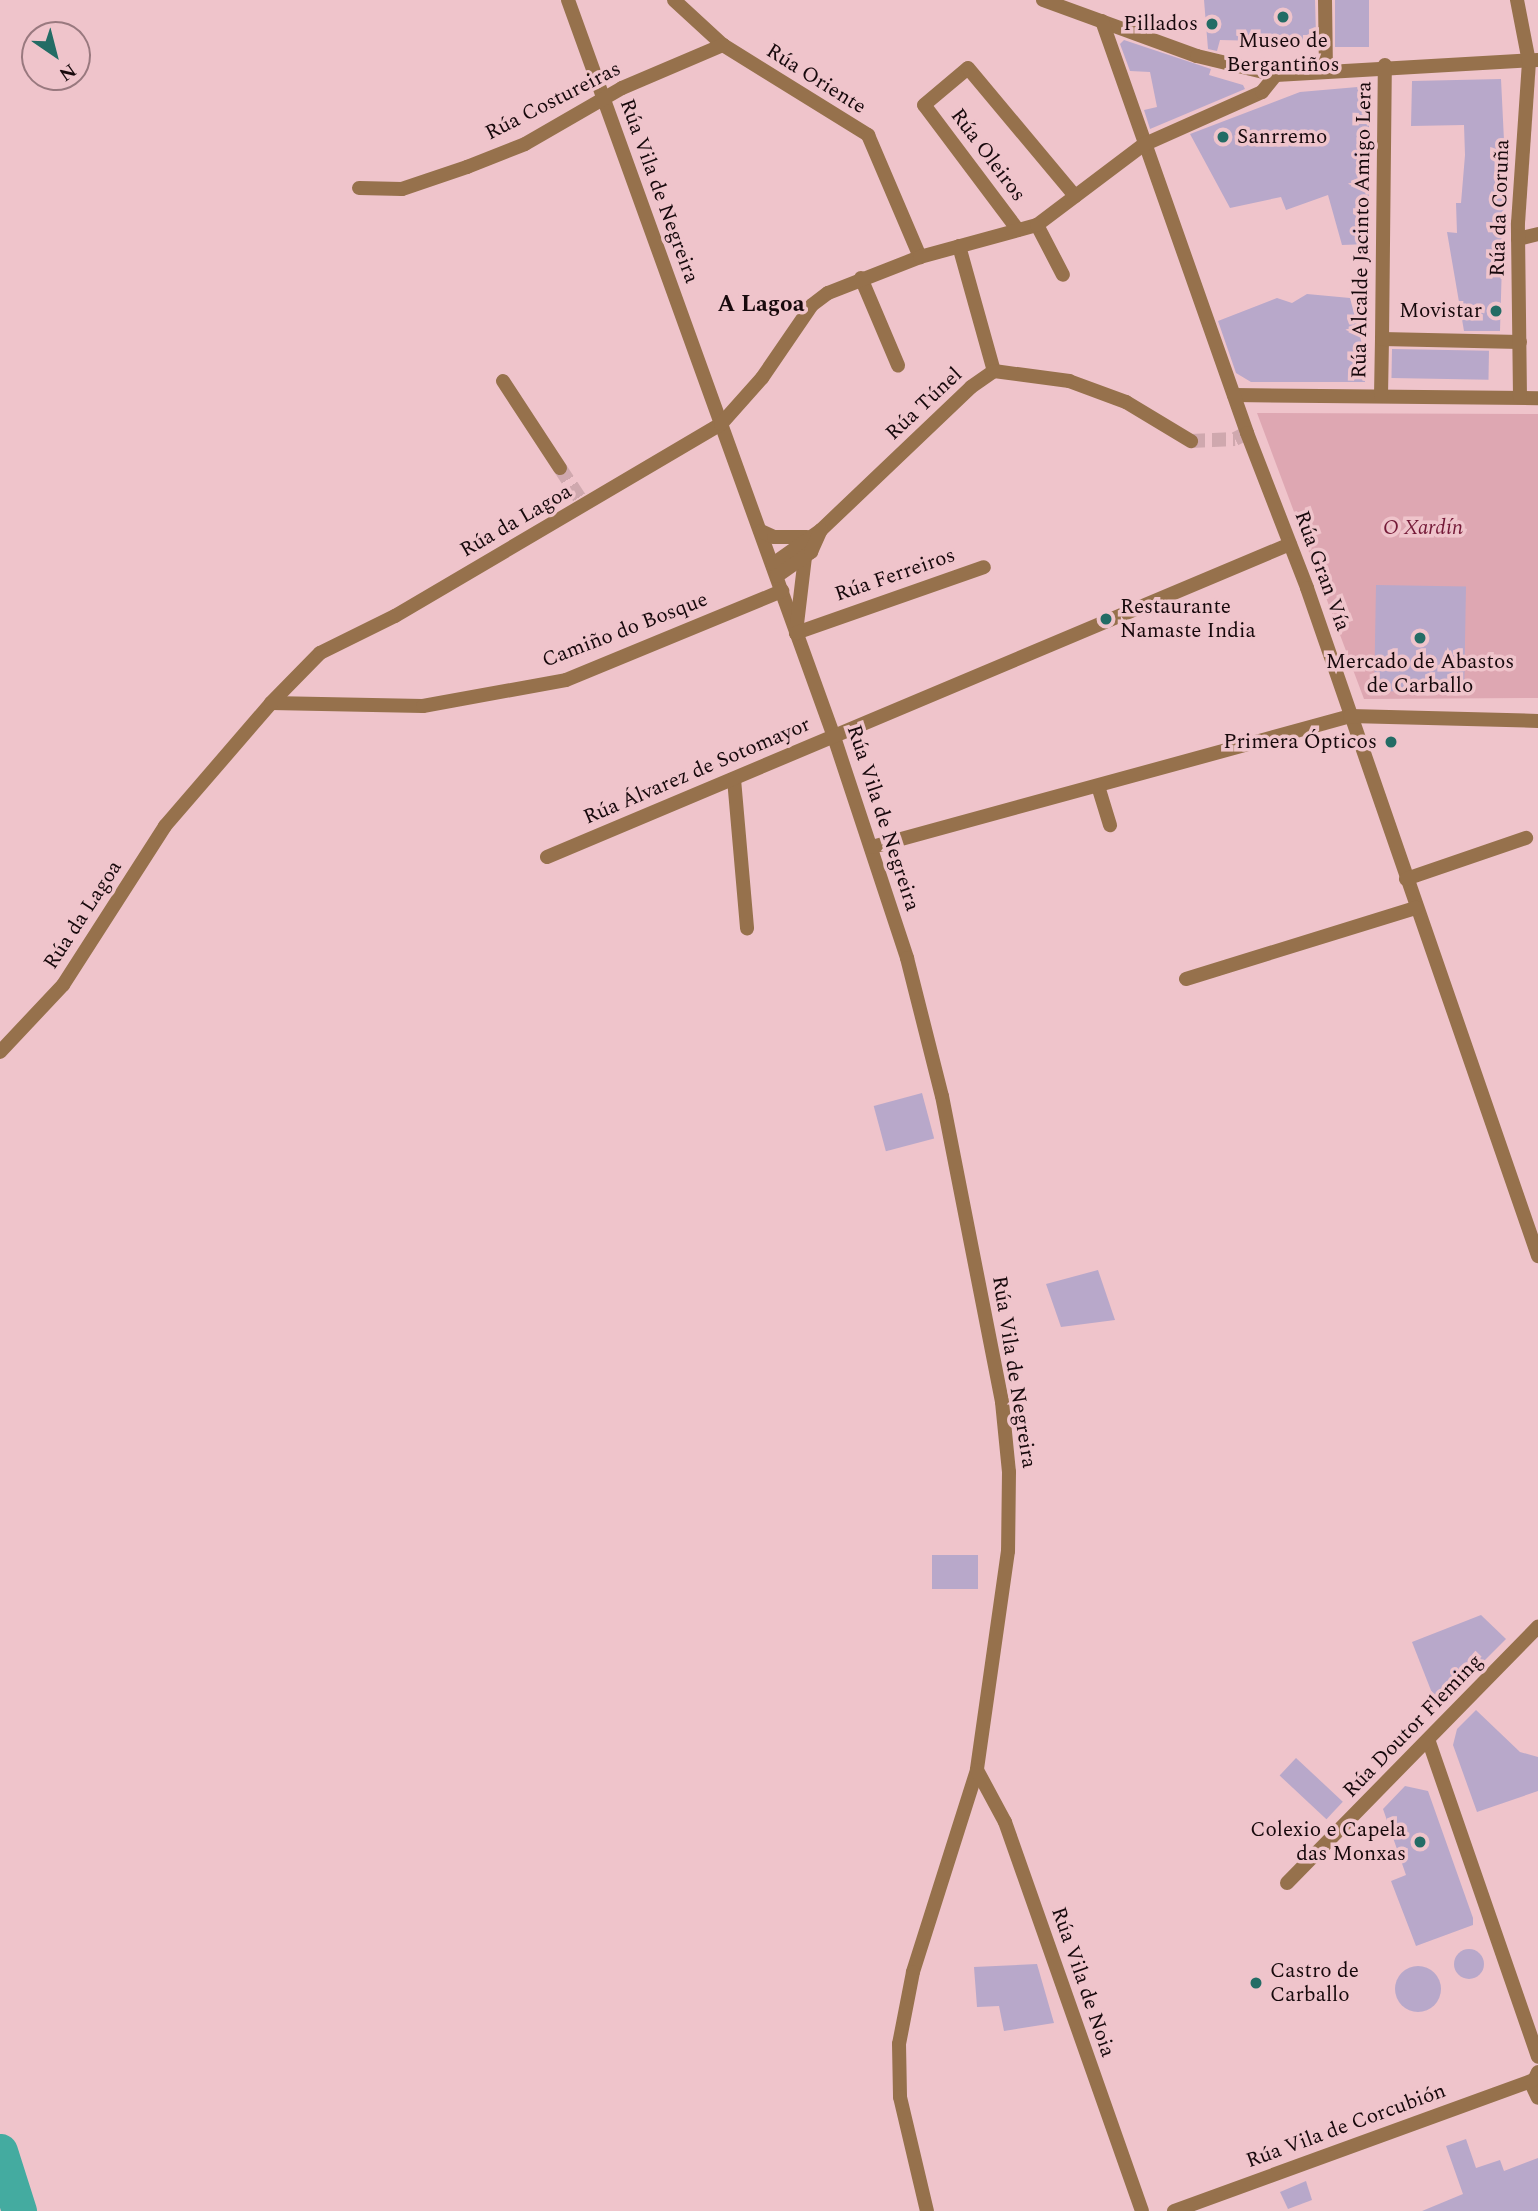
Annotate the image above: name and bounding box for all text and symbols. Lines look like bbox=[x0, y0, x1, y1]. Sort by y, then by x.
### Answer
marker: Museo de Bergantiños bbox=[1275, 9, 1291, 25]
place label: Pillados bbox=[1123, 11, 1198, 37]
marker: Pillados bbox=[1204, 16, 1220, 32]
north arrow bbox=[21, 21, 91, 91]
place label: Museo de Bergantiños bbox=[1227, 28, 1339, 78]
street label: Rúa Oriente bbox=[761, 38, 871, 120]
text: N bbox=[53, 56, 82, 88]
street label: Rúa Costureiras bbox=[481, 56, 625, 146]
street label: Rúa Alcalde Jacinto Amigo Lera bbox=[1347, 81, 1377, 379]
street label: Rúa Vila de Negreira bbox=[614, 95, 704, 287]
street label: Rúa Oleiros bbox=[945, 104, 1031, 206]
place label: Sanrremo bbox=[1237, 124, 1327, 150]
marker: Sanrremo bbox=[1215, 129, 1231, 145]
street label: Rúa da Coruña bbox=[1485, 139, 1515, 277]
district label: A Lagoa bbox=[717, 291, 805, 319]
place label: Movistar bbox=[1399, 298, 1482, 324]
marker: Movistar bbox=[1488, 303, 1504, 319]
street label: Rúa Túnel bbox=[880, 362, 968, 446]
street label: Rúa da Lagoa bbox=[456, 479, 576, 563]
street label: Rúa Gran Vía bbox=[1289, 507, 1355, 635]
park label: O Xardín bbox=[1383, 515, 1463, 541]
street label: Rúa Ferreiros bbox=[831, 543, 959, 607]
street label: Camiño do Bosque bbox=[539, 587, 711, 673]
place label: Restaurante Namaste India bbox=[1120, 594, 1256, 644]
marker: Restaurante Namaste India bbox=[1098, 611, 1114, 627]
marker: Mercado de Abastos de Carballo bbox=[1412, 630, 1428, 646]
place label: Mercado de Abastos de Carballo bbox=[1326, 649, 1514, 699]
street label: Rúa Álvarez de Sotomayor bbox=[580, 712, 814, 830]
street label: Rúa Vila de Negreira bbox=[841, 722, 925, 914]
place label: Primera Ópticos bbox=[1223, 729, 1377, 755]
marker: Primera Ópticos bbox=[1383, 734, 1399, 750]
street label: Rúa da Lagoa bbox=[38, 856, 128, 974]
street label: Rúa Vila de Negreira bbox=[986, 1274, 1042, 1470]
street label: Rúa Doutor Fleming bbox=[1338, 1649, 1488, 1803]
place label: Colexio e Capela das Monxas bbox=[1250, 1817, 1406, 1867]
marker: Colexio e Capela das Monxas bbox=[1412, 1834, 1428, 1850]
street label: Rúa Vila de Noia bbox=[1046, 1904, 1120, 2060]
place label: Castro de Carballo bbox=[1270, 1958, 1359, 2008]
marker: Castro de Carballo bbox=[1248, 1975, 1264, 1991]
street label: Rúa Vila de Corcubión bbox=[1243, 2078, 1449, 2174]

